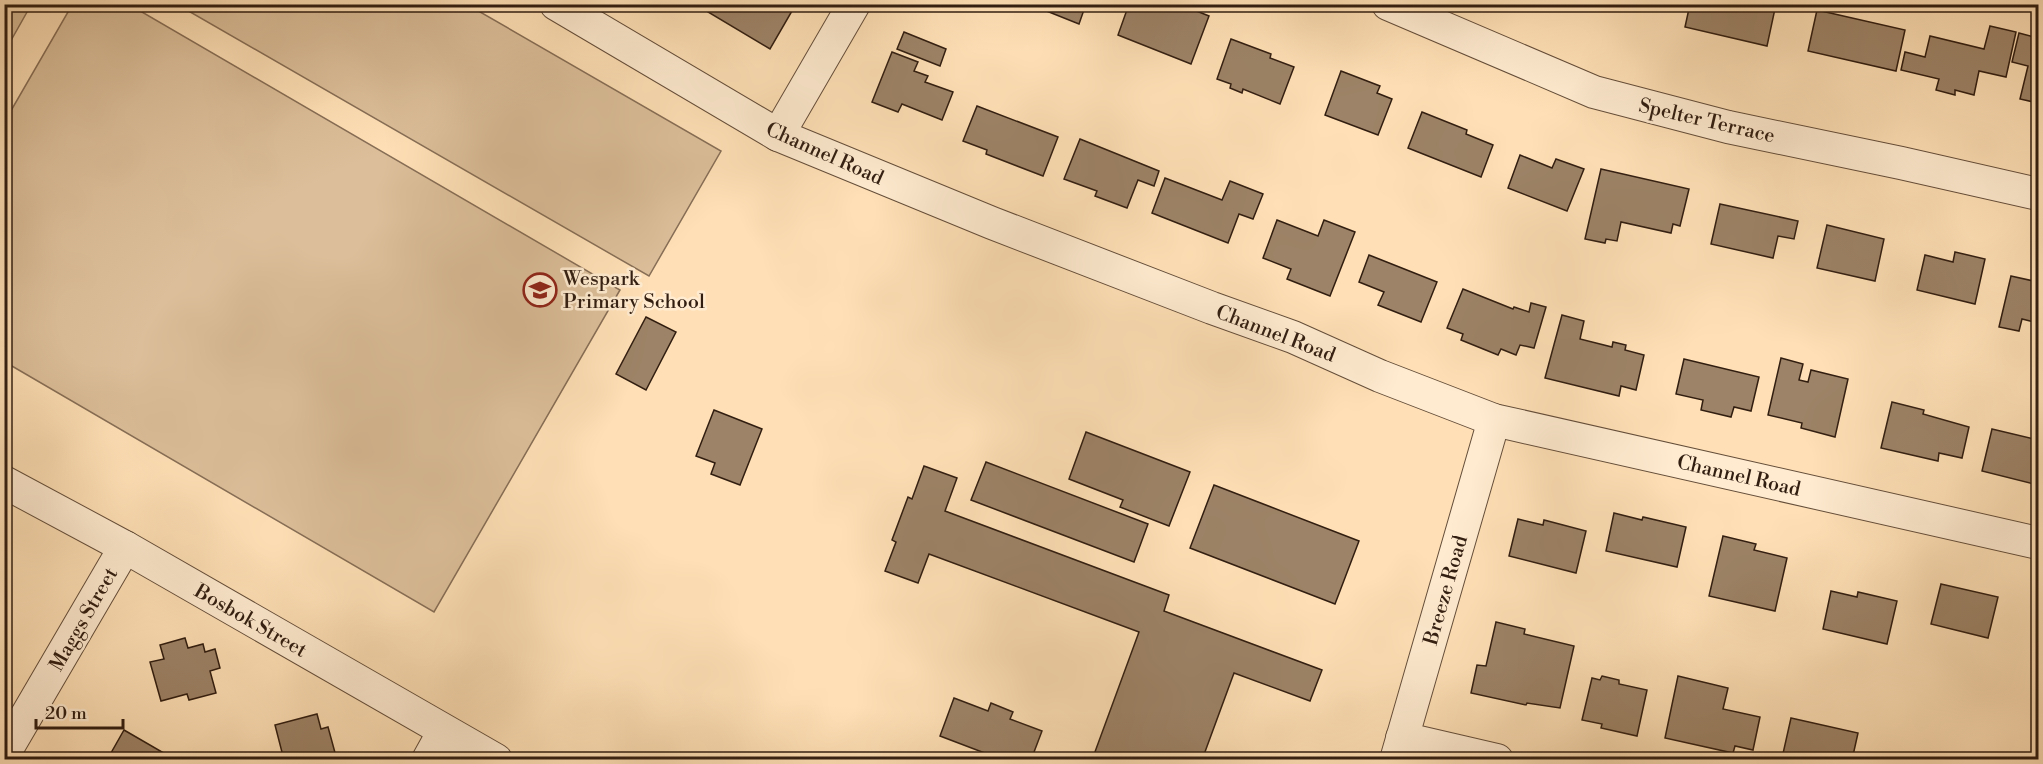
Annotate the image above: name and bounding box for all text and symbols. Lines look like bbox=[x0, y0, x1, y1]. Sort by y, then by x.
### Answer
street label: Spelter Terrace bbox=[1636, 94, 1777, 149]
street label: Channel Road bbox=[762, 117, 888, 192]
place label: Wespark Primary School bbox=[562, 267, 705, 315]
school or university icon: Wespark Primary School bbox=[522, 272, 558, 308]
street label: Channel Road bbox=[1212, 300, 1339, 369]
street label: Channel Road bbox=[1674, 450, 1804, 503]
street label: Breeze Road bbox=[1419, 532, 1474, 649]
street label: Maggs Street bbox=[45, 563, 124, 676]
street label: Bosbok Street bbox=[189, 579, 311, 664]
scale bar bbox=[36, 692, 123, 730]
text: 20 m bbox=[45, 702, 87, 725]

